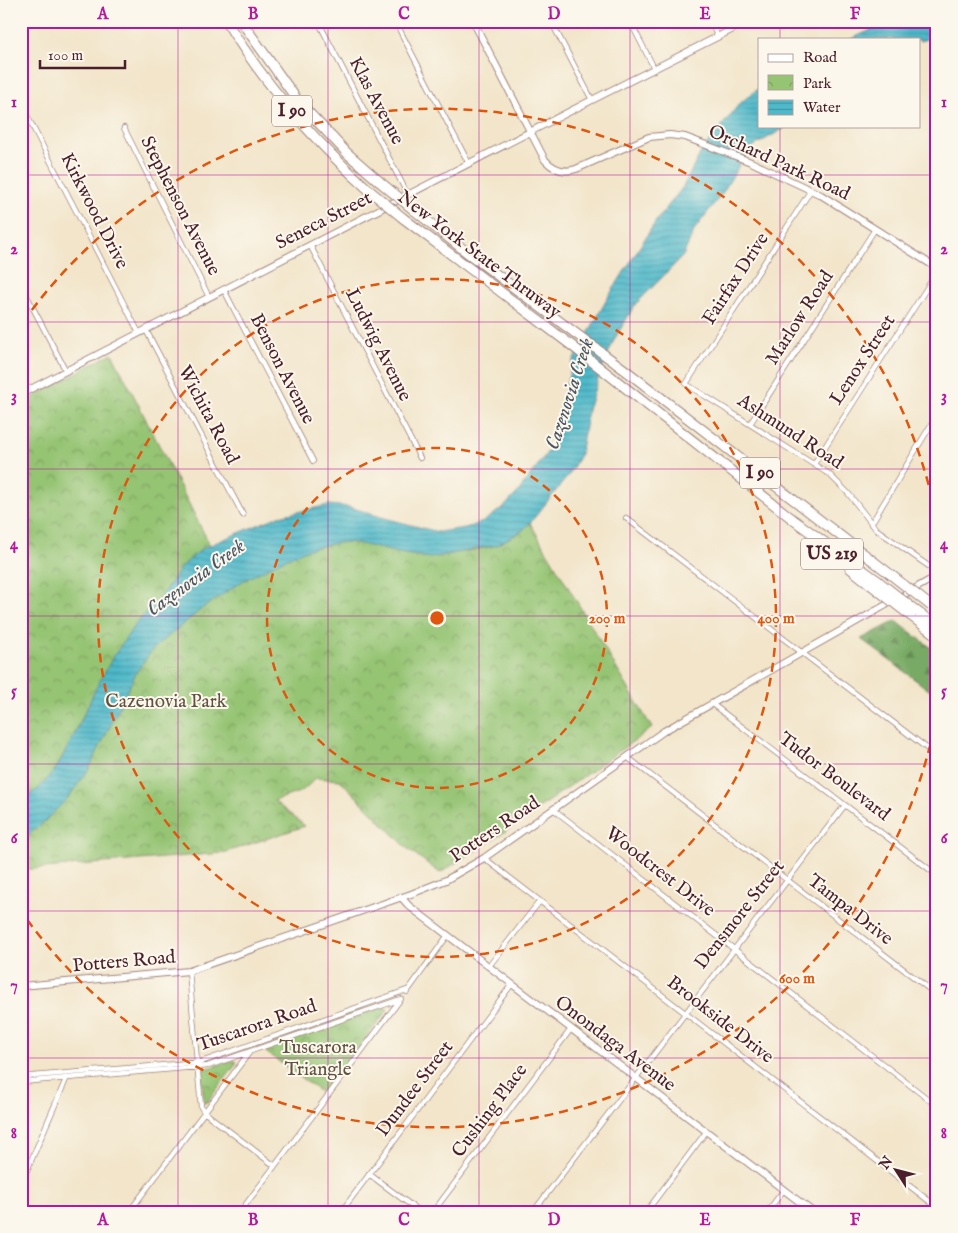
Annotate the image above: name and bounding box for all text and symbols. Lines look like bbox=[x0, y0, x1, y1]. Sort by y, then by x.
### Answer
text: A bbox=[97, 5, 110, 25]
text: B bbox=[248, 5, 259, 25]
text: C bbox=[398, 5, 410, 25]
text: D bbox=[548, 5, 561, 25]
text: E bbox=[699, 5, 711, 25]
text: F bbox=[850, 5, 861, 25]
scale bar bbox=[40, 38, 125, 70]
legend bbox=[758, 38, 920, 128]
text: 100 m bbox=[48, 46, 84, 65]
text: Road bbox=[803, 48, 838, 67]
street label: Klas Avenue bbox=[343, 53, 409, 149]
text: Park bbox=[803, 74, 833, 93]
text: 1 bbox=[11, 93, 17, 113]
text: 1 bbox=[941, 93, 947, 113]
road number: I 90 bbox=[272, 95, 312, 126]
text: Water bbox=[803, 98, 841, 117]
street label: Orchard Park Road bbox=[704, 120, 854, 207]
street label: Stephenson Avenue bbox=[135, 132, 226, 280]
street label: Kirkwood Drive bbox=[54, 149, 134, 273]
street label: Seneca Street bbox=[272, 186, 377, 256]
street label: New York State Thruway bbox=[392, 186, 566, 325]
street label: Fairfax Drive bbox=[697, 228, 775, 329]
text: 2 bbox=[10, 240, 18, 260]
text: 2 bbox=[940, 240, 948, 260]
street label: Marlow Road bbox=[761, 266, 840, 370]
street label: Ludwig Avenue bbox=[339, 285, 417, 406]
street label: Benson Avenue bbox=[244, 310, 320, 428]
street label: Lenox Street bbox=[825, 310, 901, 410]
water label: Cazenovia Creek bbox=[540, 335, 600, 453]
street label: Wichita Road bbox=[172, 362, 244, 469]
text: 3 bbox=[11, 387, 17, 407]
text: 3 bbox=[941, 387, 947, 407]
street label: Ashmund Road bbox=[732, 388, 848, 476]
road number: I 90 bbox=[740, 458, 780, 488]
water label: Cazenovia Creek bbox=[142, 534, 250, 622]
text: 4 bbox=[10, 535, 19, 555]
text: 4 bbox=[940, 535, 949, 555]
road number: US 219 bbox=[801, 538, 863, 570]
centre of rings bbox=[428, 609, 446, 627]
text: 200 m bbox=[589, 609, 626, 628]
text: 400 m bbox=[758, 609, 795, 628]
text: 5 bbox=[11, 682, 17, 702]
text: 5 bbox=[941, 682, 947, 702]
park label: Cazenovia Park bbox=[105, 690, 228, 714]
street label: Tudor Boulevard bbox=[773, 727, 895, 827]
street label: Potters Road bbox=[445, 791, 545, 869]
street label: Woodcrest Drive bbox=[600, 822, 720, 923]
text: 6 bbox=[11, 829, 19, 849]
text: 6 bbox=[941, 829, 949, 849]
street label: Densmore Street bbox=[690, 855, 791, 975]
street label: Tampa Drive bbox=[802, 869, 898, 951]
street label: Potters Road bbox=[71, 945, 177, 978]
text: 600 m bbox=[779, 969, 815, 988]
street label: Brookside Drive bbox=[662, 971, 778, 1069]
text: 7 bbox=[10, 976, 18, 996]
text: 7 bbox=[940, 976, 948, 996]
street label: Onondaga Avenue bbox=[550, 991, 680, 1097]
street label: Tuscarora Road bbox=[194, 994, 321, 1058]
park label: Tuscarora Triangle bbox=[279, 1036, 358, 1082]
street label: Dundee Street bbox=[371, 1036, 459, 1142]
street label: Cushing Place bbox=[447, 1059, 533, 1163]
text: 8 bbox=[11, 1124, 17, 1144]
text: 8 bbox=[941, 1124, 947, 1144]
north arrow bbox=[870, 1146, 920, 1196]
text: N bbox=[875, 1153, 897, 1174]
text: A bbox=[97, 1211, 110, 1231]
text: B bbox=[248, 1211, 259, 1231]
text: C bbox=[398, 1211, 410, 1231]
text: D bbox=[548, 1211, 561, 1231]
text: E bbox=[699, 1211, 711, 1231]
text: F bbox=[850, 1211, 861, 1231]

